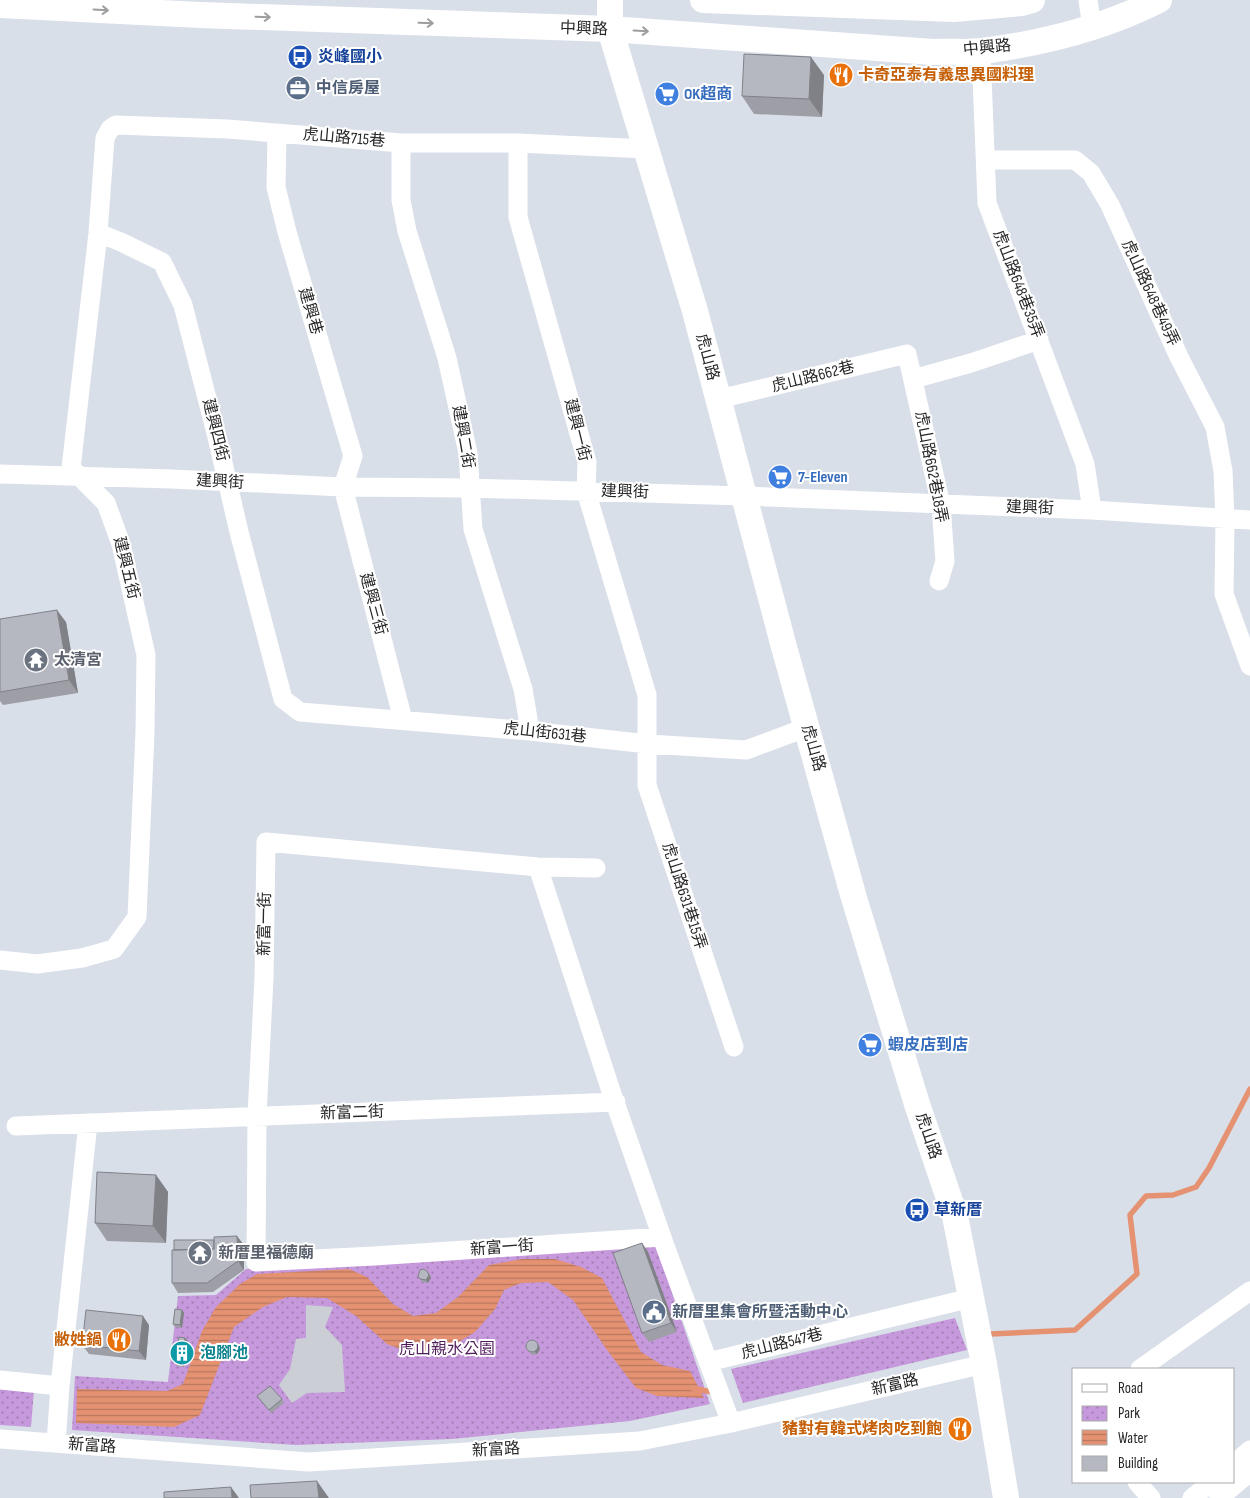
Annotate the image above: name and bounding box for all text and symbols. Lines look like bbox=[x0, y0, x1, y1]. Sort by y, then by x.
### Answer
one-way arrow bbox=[93, 5, 109, 14]
one-way arrow bbox=[255, 13, 271, 22]
one-way arrow bbox=[418, 18, 434, 28]
street label: 中興路 bbox=[560, 19, 608, 39]
one-way arrow bbox=[632, 27, 648, 36]
street label: 中興路 bbox=[962, 36, 1012, 60]
bus stop icon: 炎峰國小 bbox=[287, 44, 313, 70]
place label: 炎峰國小 bbox=[318, 47, 382, 67]
restaurant icon: 卡奇亞泰有義思異國料理 bbox=[828, 62, 854, 88]
place label: 卡奇亞泰有義思異國料理 bbox=[858, 65, 1034, 85]
office icon: 中信房屋 bbox=[285, 75, 311, 101]
place label: 中信房屋 bbox=[316, 79, 380, 98]
supermarket icon: OK超商 bbox=[654, 81, 680, 107]
place label: OK超商 bbox=[684, 85, 732, 104]
street label: 虎山路715巷 bbox=[302, 125, 386, 151]
street label: 虎山路648巷35弄 bbox=[989, 227, 1047, 341]
street label: 虎山路648巷49弄 bbox=[1117, 237, 1183, 349]
street label: 建興巷 bbox=[294, 285, 326, 337]
street label: 虎山路 bbox=[692, 331, 722, 383]
street label: 虎山路662巷 bbox=[770, 358, 856, 396]
street label: 建興四街 bbox=[198, 397, 232, 463]
street label: 建興一街 bbox=[560, 397, 594, 463]
street label: 建興二街 bbox=[448, 404, 478, 470]
street label: 虎山路662巷18弄 bbox=[911, 410, 951, 524]
supermarket icon: 7-Eleven bbox=[767, 464, 793, 490]
place label: 7-Eleven bbox=[798, 468, 848, 487]
street label: 建興街 bbox=[196, 471, 244, 493]
street label: 建興街 bbox=[601, 482, 649, 502]
street label: 建興街 bbox=[1006, 498, 1054, 518]
street label: 建興五街 bbox=[109, 535, 143, 601]
street label: 建興三街 bbox=[356, 571, 390, 637]
temple icon: 太清宮 bbox=[23, 647, 49, 673]
place label: 太清宮 bbox=[54, 651, 102, 670]
street label: 虎山街631巷 bbox=[503, 719, 587, 747]
street label: 虎山路 bbox=[797, 722, 829, 774]
street label: 虎山路631巷15弄 bbox=[658, 840, 710, 952]
street label: 新富一街 bbox=[255, 892, 275, 956]
supermarket icon: 蝦皮店到店 bbox=[857, 1032, 883, 1058]
place label: 蝦皮店到店 bbox=[888, 1036, 968, 1055]
street label: 新富二街 bbox=[320, 1102, 384, 1124]
street label: 虎山路 bbox=[911, 1110, 945, 1162]
bus stop icon: 草新厝 bbox=[904, 1197, 930, 1223]
place label: 草新厝 bbox=[934, 1201, 982, 1220]
street label: 新富一街 bbox=[469, 1236, 535, 1260]
temple icon: 新厝里福德廟 bbox=[187, 1240, 213, 1266]
place label: 新厝里福德廟 bbox=[218, 1243, 314, 1263]
public building icon: 新厝里集會所暨活動中心 bbox=[641, 1299, 667, 1325]
place label: 新厝里集會所暨活動中心 bbox=[672, 1303, 848, 1322]
street label: 虎山路547巷 bbox=[739, 1325, 825, 1363]
restaurant icon: 敝姓鍋 bbox=[106, 1327, 132, 1353]
place label: 敝姓鍋 bbox=[54, 1330, 102, 1350]
building icon: 泡腳池 bbox=[169, 1340, 195, 1366]
park label: 虎山親水公園 bbox=[399, 1340, 495, 1359]
place label: 泡腳池 bbox=[200, 1344, 248, 1363]
legend bbox=[1072, 1368, 1235, 1483]
street label: 新富路 bbox=[869, 1370, 921, 1400]
text: Road bbox=[1118, 1379, 1143, 1398]
text: Park bbox=[1118, 1404, 1140, 1423]
restaurant icon: 豬對有韓式烤肉吃到飽 bbox=[947, 1416, 973, 1442]
place label: 豬對有韓式烤肉吃到飽 bbox=[782, 1419, 942, 1439]
text: Water bbox=[1118, 1429, 1149, 1448]
street label: 新富路 bbox=[67, 1435, 117, 1457]
street label: 新富路 bbox=[472, 1439, 520, 1461]
text: Building bbox=[1118, 1454, 1158, 1473]

